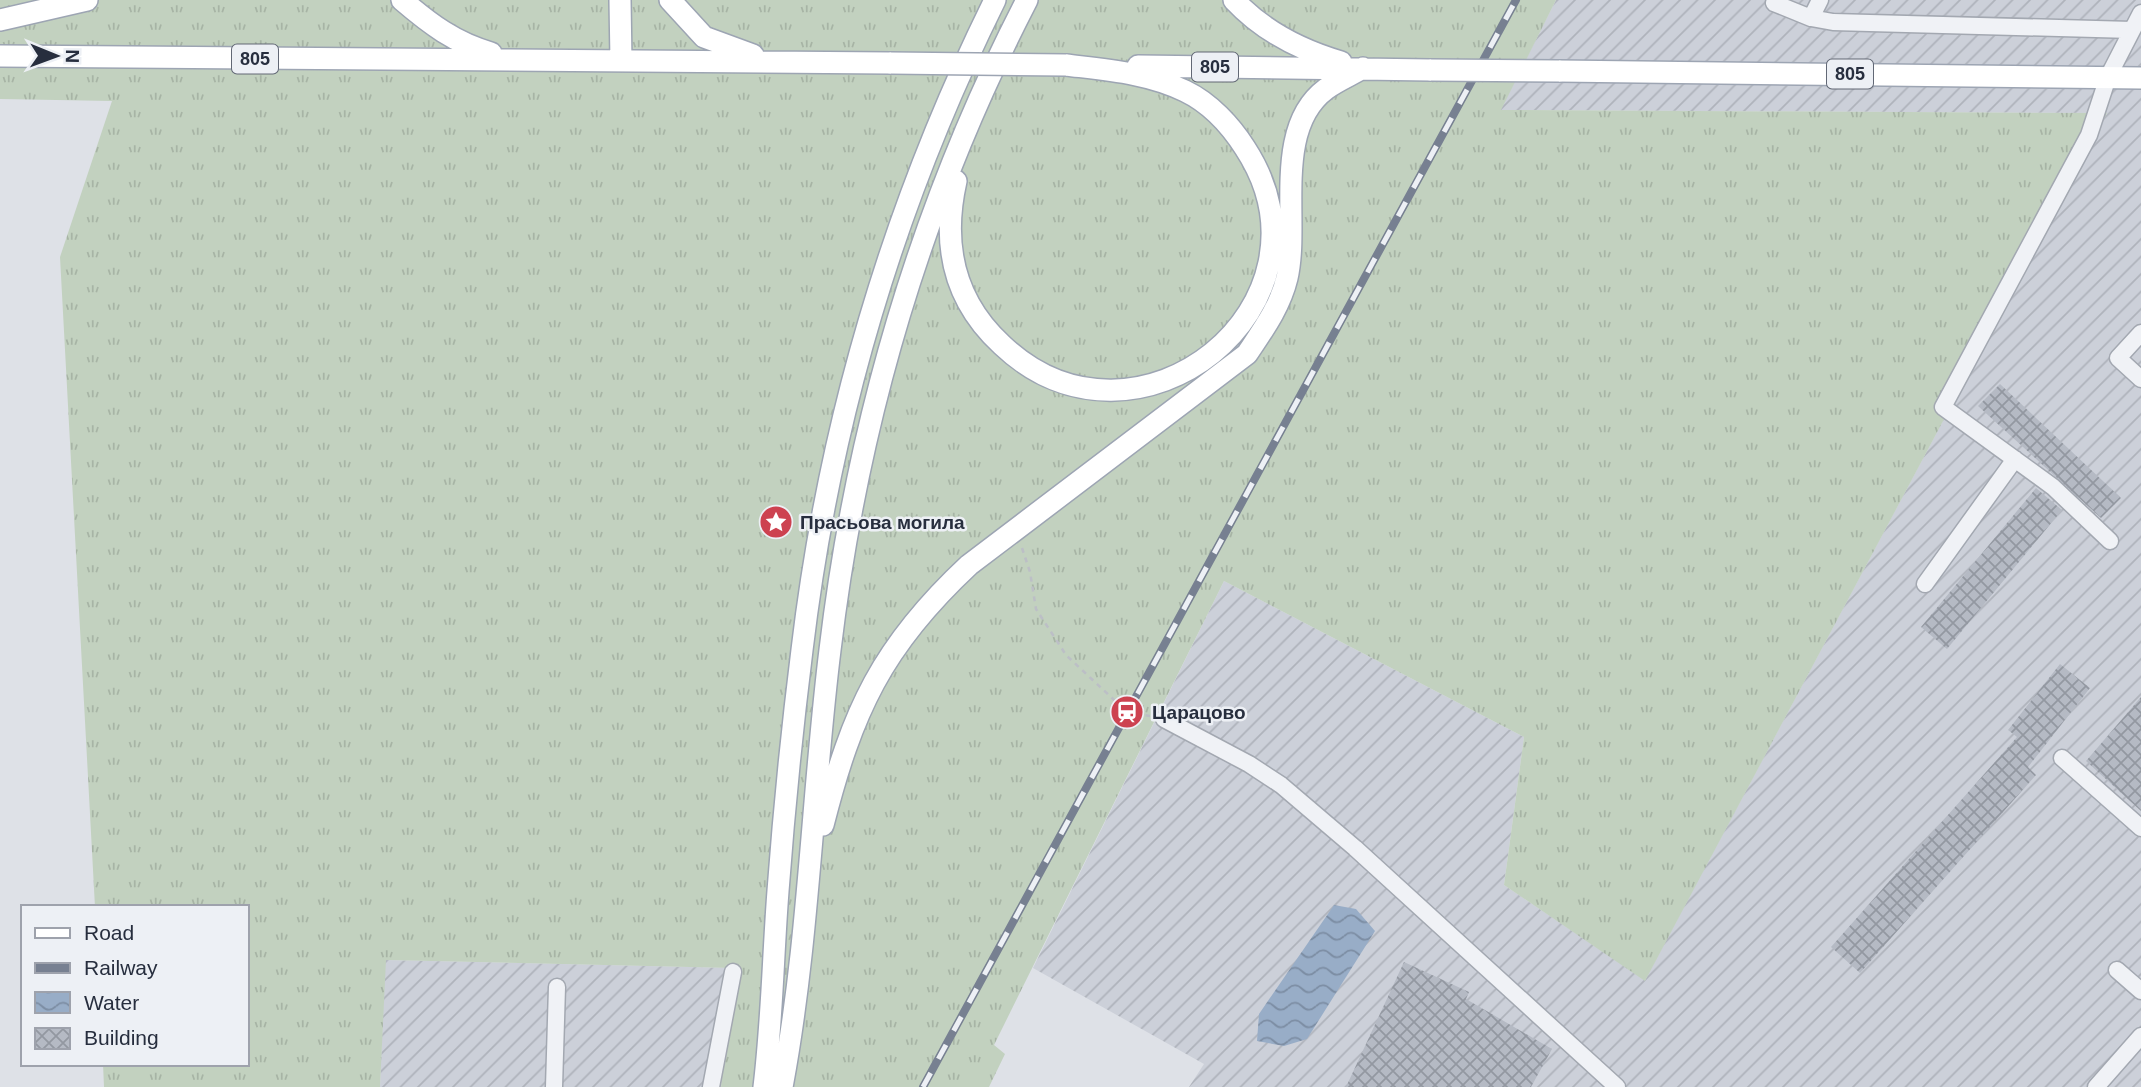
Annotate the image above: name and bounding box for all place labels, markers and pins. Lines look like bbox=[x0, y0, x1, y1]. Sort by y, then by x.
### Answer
place icon: Прасьова могила bbox=[757, 503, 795, 541]
place label: Прасьова могила bbox=[800, 512, 965, 533]
station icon: Царацово bbox=[1108, 693, 1146, 731]
place label: Царацово bbox=[1152, 702, 1246, 723]

